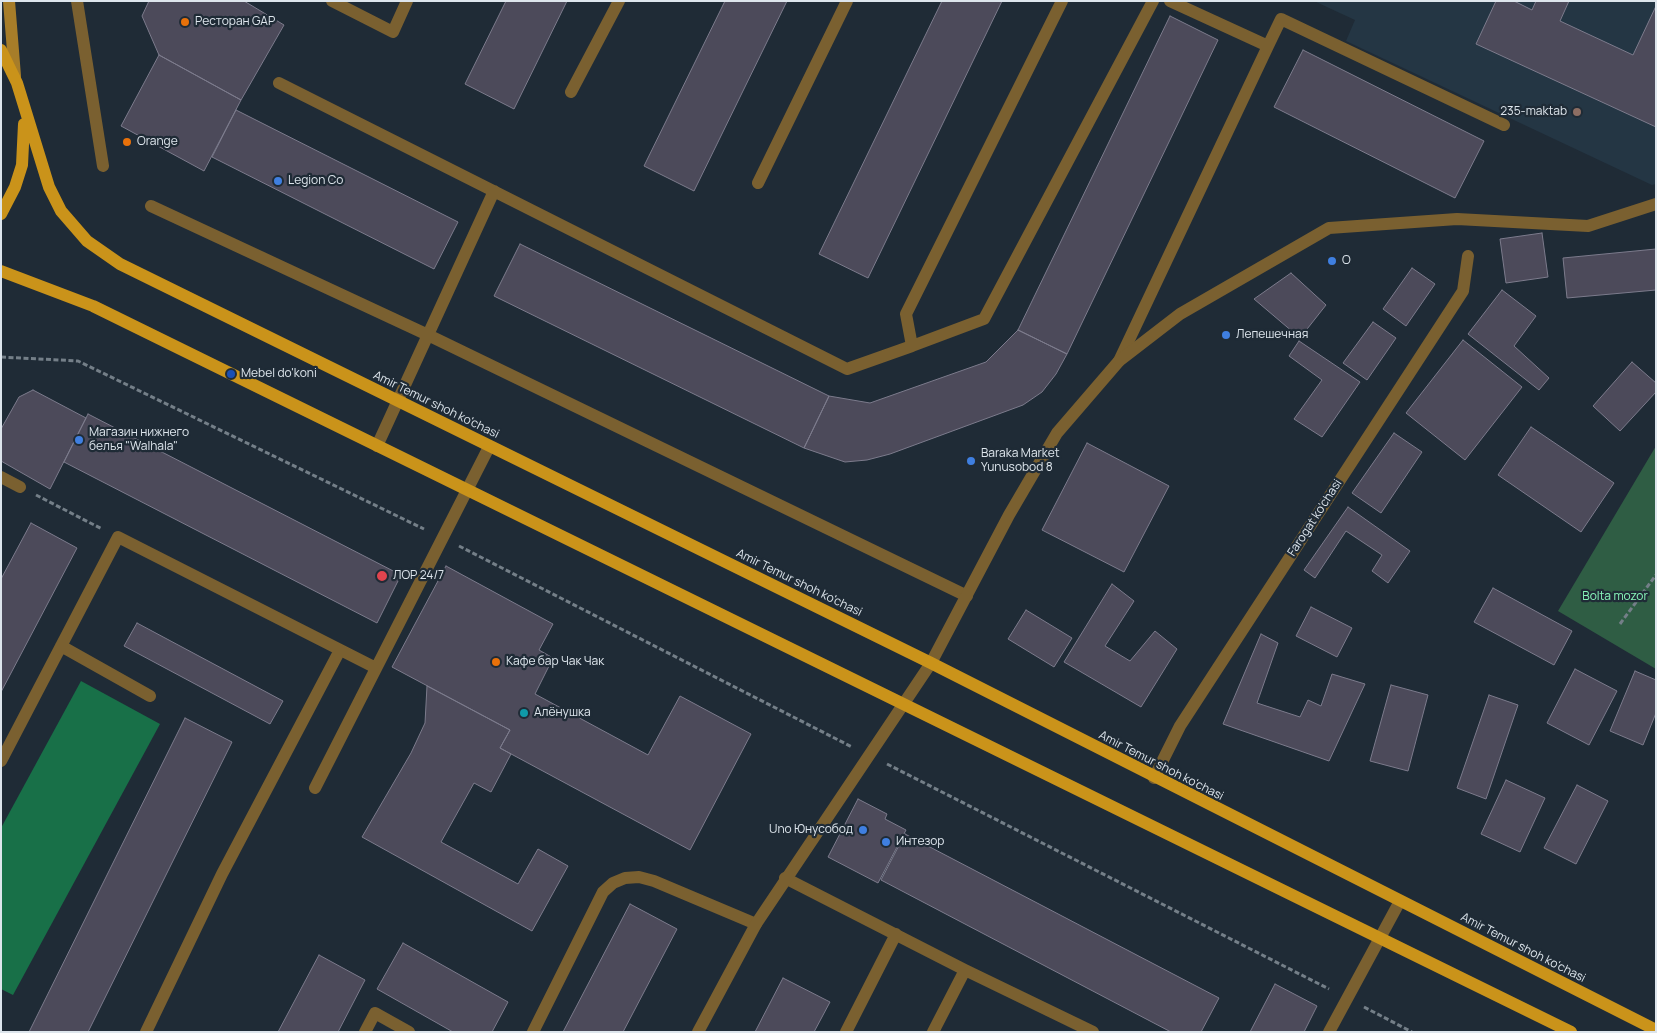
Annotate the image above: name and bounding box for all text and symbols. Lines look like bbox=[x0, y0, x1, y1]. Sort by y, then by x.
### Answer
place label: Ресторан GAP bbox=[195, 15, 275, 29]
marker: Ресторан GAP bbox=[179, 16, 191, 28]
place label: 235-maktab bbox=[1500, 105, 1567, 119]
marker: 235-maktab bbox=[1571, 106, 1583, 118]
place label: Orange bbox=[137, 135, 178, 149]
marker: Orange bbox=[121, 136, 133, 148]
place label: Legion Co bbox=[288, 174, 343, 188]
marker: Legion Co bbox=[272, 175, 284, 187]
place label: О bbox=[1342, 254, 1351, 268]
marker: О bbox=[1326, 255, 1338, 267]
place label: Лепешечная bbox=[1236, 328, 1308, 342]
marker: Лепешечная bbox=[1220, 329, 1232, 341]
place label: Mebel do'koni bbox=[241, 367, 317, 381]
marker: Mebel do'koni bbox=[225, 368, 237, 380]
street label: Amir Temur shoh ko'chasi bbox=[371, 368, 501, 442]
place label: Магазин нижнего белья "Walhala" bbox=[89, 426, 189, 454]
marker: Магазин нижнего белья "Walhala" bbox=[73, 434, 85, 446]
place label: Baraka Market Yunusobod 8 bbox=[981, 447, 1060, 475]
marker: Baraka Market Yunusobod 8 bbox=[965, 455, 977, 467]
street label: Farogat ko'chasi bbox=[1285, 477, 1345, 559]
street label: Amir Temur shoh ko'chasi bbox=[734, 546, 864, 620]
marker: ЛОР 24/7 bbox=[375, 569, 389, 583]
place label: ЛОР 24/7 bbox=[393, 569, 444, 583]
park label: Bolta mozor bbox=[1582, 590, 1648, 604]
place label: Кафе бар Чак Чак bbox=[506, 655, 604, 669]
marker: Кафе бар Чак Чак bbox=[490, 656, 502, 668]
place label: Алёнушка bbox=[534, 706, 591, 720]
marker: Алёнушка bbox=[518, 707, 530, 719]
street label: Amir Temur shoh ko'chasi bbox=[1096, 728, 1226, 804]
place label: Uno Юнусобод bbox=[769, 823, 853, 837]
marker: Uno Юнусобод bbox=[857, 824, 869, 836]
place label: Интезор bbox=[896, 835, 944, 849]
marker: Интезор bbox=[880, 836, 892, 848]
street label: Amir Temur shoh ko'chasi bbox=[1458, 910, 1588, 986]

